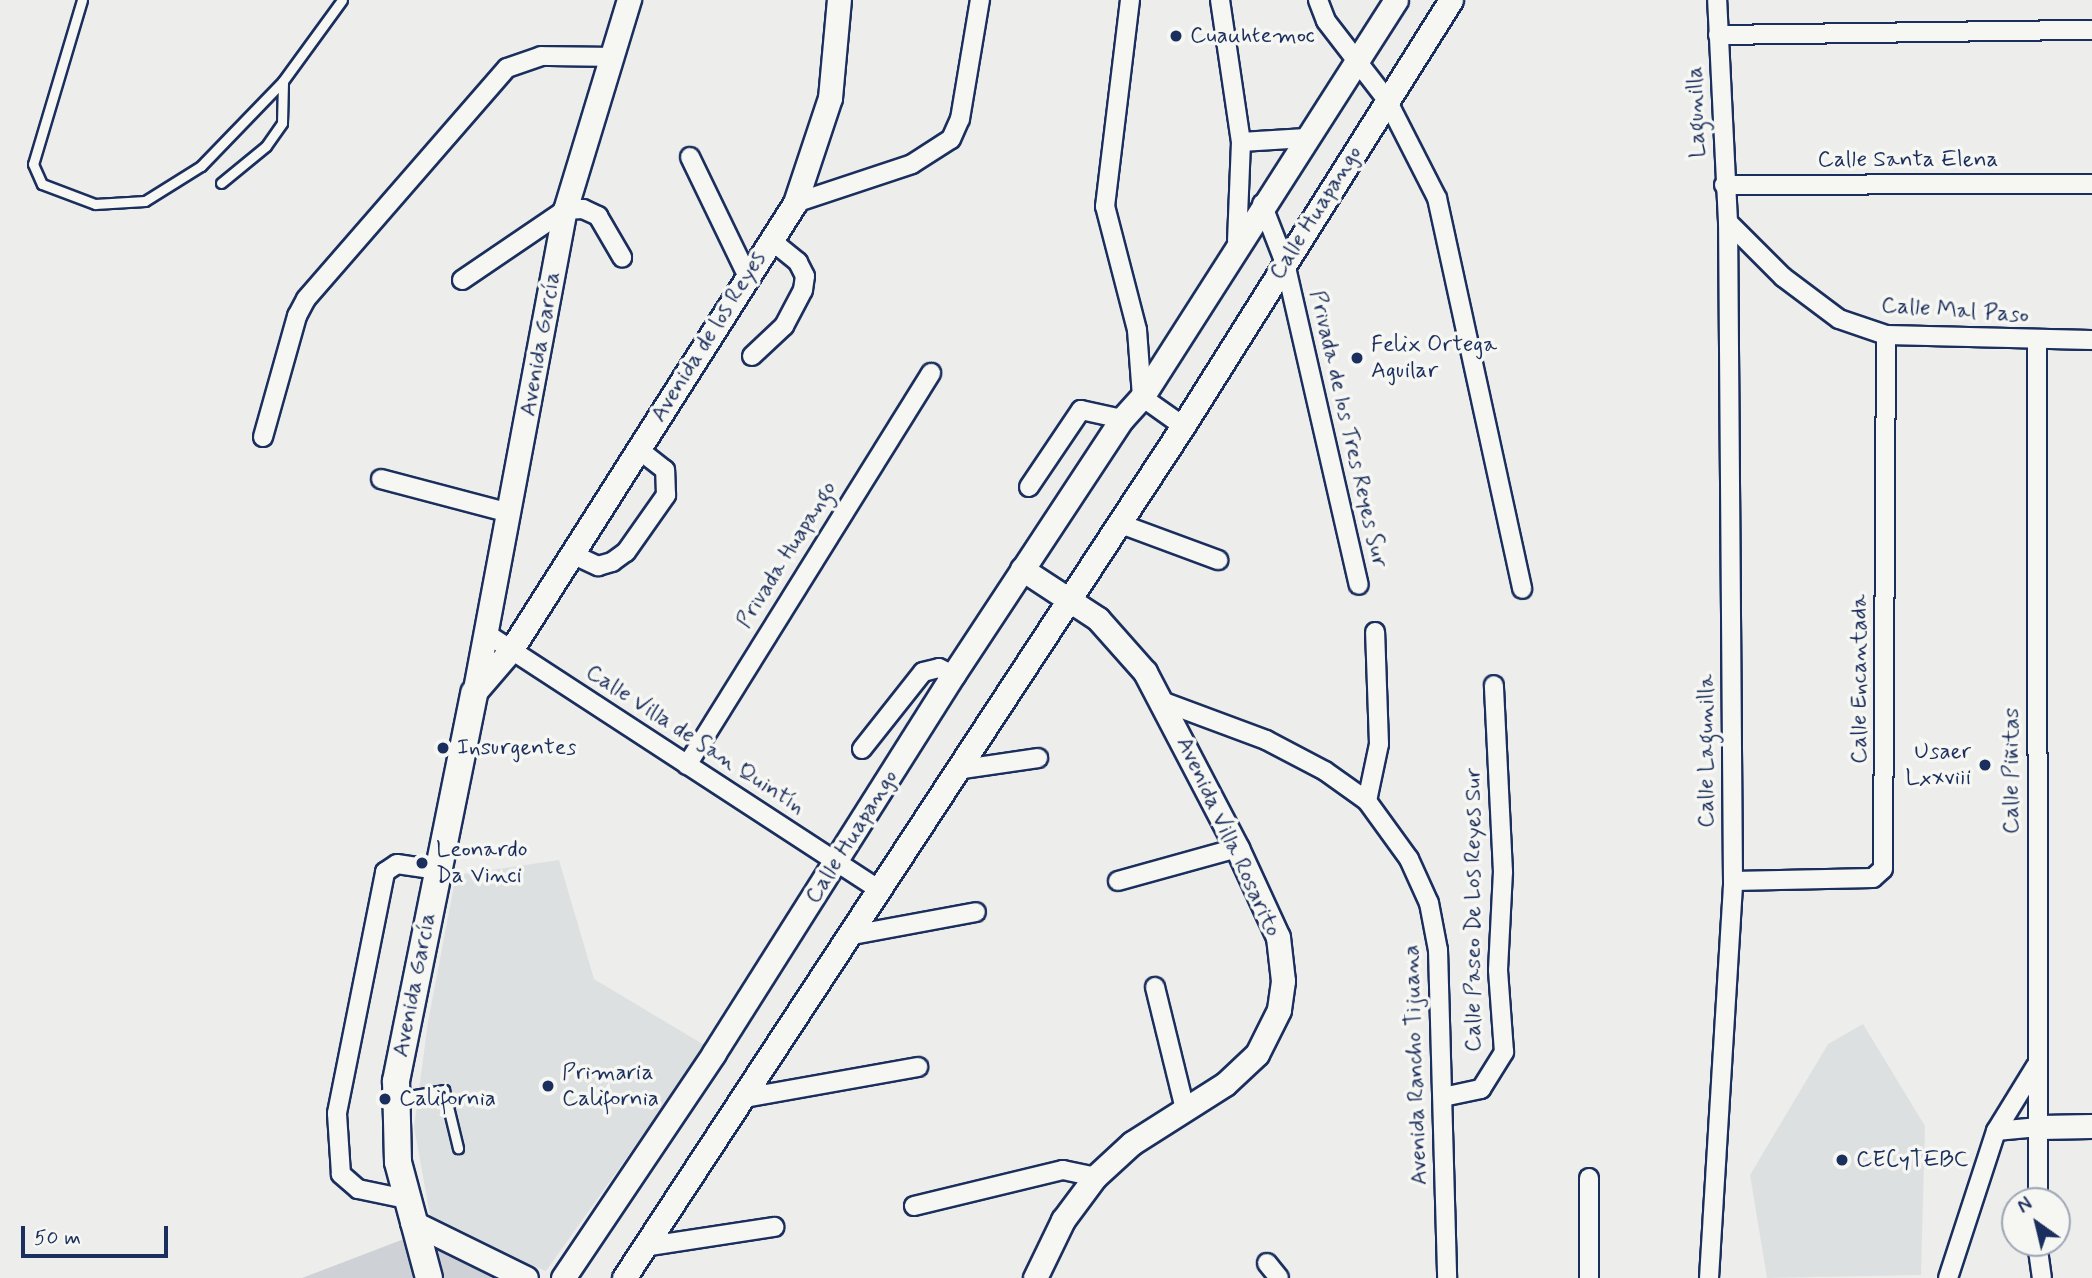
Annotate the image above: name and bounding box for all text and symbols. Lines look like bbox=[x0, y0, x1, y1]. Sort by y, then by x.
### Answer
place label: Cuauhtemoc bbox=[1190, 22, 1315, 50]
marker: Cuauhtemoc bbox=[1168, 28, 1184, 44]
street label: Lagunilla bbox=[1682, 66, 1712, 158]
street label: Calle Huapango bbox=[1264, 141, 1368, 285]
street label: Calle Santa Elena bbox=[1819, 146, 1997, 174]
street label: Avenida de los Reyes bbox=[644, 245, 774, 429]
street label: Avenida García bbox=[515, 270, 567, 418]
street label: Privada de los Tres Reyes Sur bbox=[1303, 289, 1393, 569]
street label: Calle Mal Paso bbox=[1882, 292, 2028, 330]
place label: Felix Ortega Aguilar bbox=[1371, 331, 1497, 385]
marker: Felix Ortega Aguilar bbox=[1349, 350, 1365, 366]
street label: Privada Huapango bbox=[728, 473, 846, 637]
street label: Calle Encantada bbox=[1846, 594, 1874, 764]
street label: Calle Villa de San Quintín bbox=[583, 660, 807, 820]
street label: Calle Lagunilla bbox=[1693, 677, 1721, 825]
street label: Calle Piñitas bbox=[1998, 708, 2026, 834]
place label: Insurgentes bbox=[457, 734, 576, 762]
street label: Avenida Villa Rosarito bbox=[1170, 734, 1286, 940]
place label: Usaer Lxxviii bbox=[1905, 738, 1971, 792]
marker: Insurgentes bbox=[435, 740, 451, 756]
marker: Usaer Lxxviii bbox=[1977, 757, 1993, 773]
street label: Calle Huapango bbox=[800, 765, 904, 909]
street label: Calle Paseo De Los Reyes Sur bbox=[1460, 768, 1488, 1052]
place label: Leonardo Da Vinci bbox=[436, 836, 528, 890]
marker: Leonardo Da Vinci bbox=[414, 855, 430, 871]
street label: Avenida García bbox=[388, 911, 442, 1059]
street label: Avenida Rancho Tijuana bbox=[1398, 946, 1434, 1184]
place label: Primaria California bbox=[562, 1059, 659, 1113]
marker: Primaria California bbox=[540, 1078, 556, 1094]
place label: California bbox=[399, 1085, 496, 1113]
marker: California bbox=[377, 1091, 393, 1107]
place label: CECyTEBC bbox=[1856, 1146, 1968, 1174]
marker: CECyTEBC bbox=[1834, 1152, 1850, 1168]
north arrow bbox=[2001, 1187, 2071, 1257]
text: N bbox=[2013, 1192, 2037, 1220]
scale bar bbox=[24, 1212, 172, 1256]
text: 50 m bbox=[34, 1224, 81, 1252]

